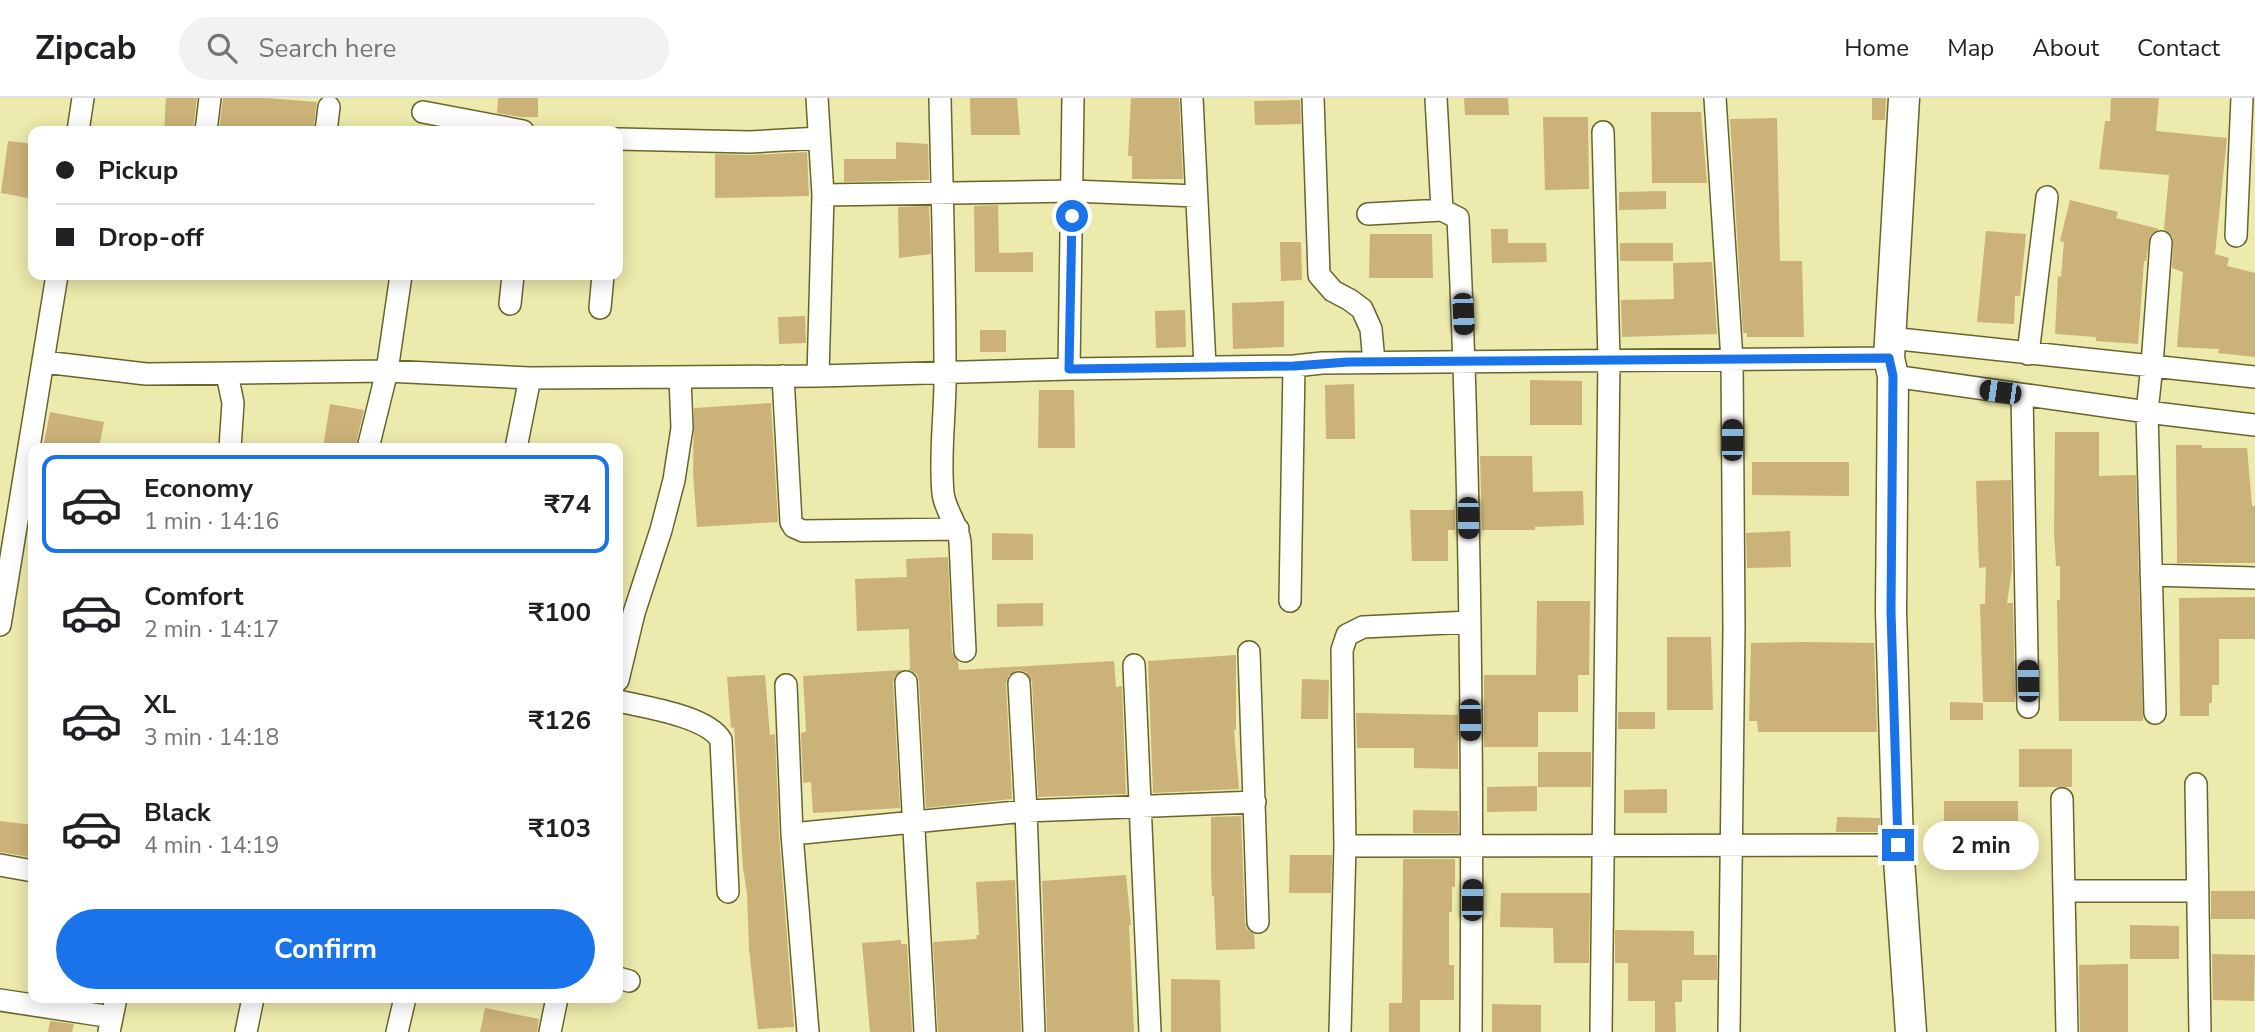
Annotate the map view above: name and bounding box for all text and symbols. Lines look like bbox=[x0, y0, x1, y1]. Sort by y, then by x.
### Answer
search box bbox=[179, 17, 669, 80]
text: Zipcab bbox=[35, 26, 137, 71]
icon: search bbox=[203, 29, 241, 67]
text: Search here bbox=[259, 31, 396, 66]
text: Home bbox=[1844, 32, 1909, 64]
text: Map bbox=[1947, 32, 1994, 64]
text: About bbox=[2032, 32, 2099, 64]
text: Contact bbox=[2137, 32, 2220, 64]
text: Pickup bbox=[98, 153, 178, 188]
route start bbox=[1056, 200, 1088, 232]
text: Drop-off bbox=[98, 220, 204, 255]
car bbox=[1452, 292, 1475, 336]
car bbox=[1978, 379, 2023, 405]
car bbox=[1722, 419, 1743, 461]
text: Economy bbox=[144, 471, 253, 506]
icon: car bbox=[60, 473, 123, 536]
text: ₹74 bbox=[544, 487, 591, 522]
car bbox=[1458, 497, 1479, 539]
text: 1 min · 14:16 bbox=[144, 506, 279, 537]
text: Comfort bbox=[144, 579, 244, 614]
icon: car bbox=[60, 581, 123, 644]
text: ₹100 bbox=[529, 595, 591, 630]
text: 2 min · 14:17 bbox=[144, 614, 279, 645]
car bbox=[2018, 660, 2039, 702]
text: XL bbox=[144, 687, 176, 722]
icon: car bbox=[60, 689, 123, 752]
car bbox=[1460, 699, 1481, 741]
text: ₹126 bbox=[529, 703, 591, 738]
text: 3 min · 14:18 bbox=[144, 722, 279, 753]
text: Black bbox=[144, 795, 211, 830]
icon: car bbox=[60, 797, 123, 860]
text: ₹103 bbox=[529, 811, 591, 846]
callout: 2 min bbox=[1923, 820, 2038, 870]
route end bbox=[1882, 829, 1914, 861]
text: 4 min · 14:19 bbox=[144, 830, 279, 861]
text: 2 min bbox=[1951, 830, 2011, 861]
car bbox=[1462, 879, 1483, 921]
button: Confirm bbox=[56, 909, 595, 989]

